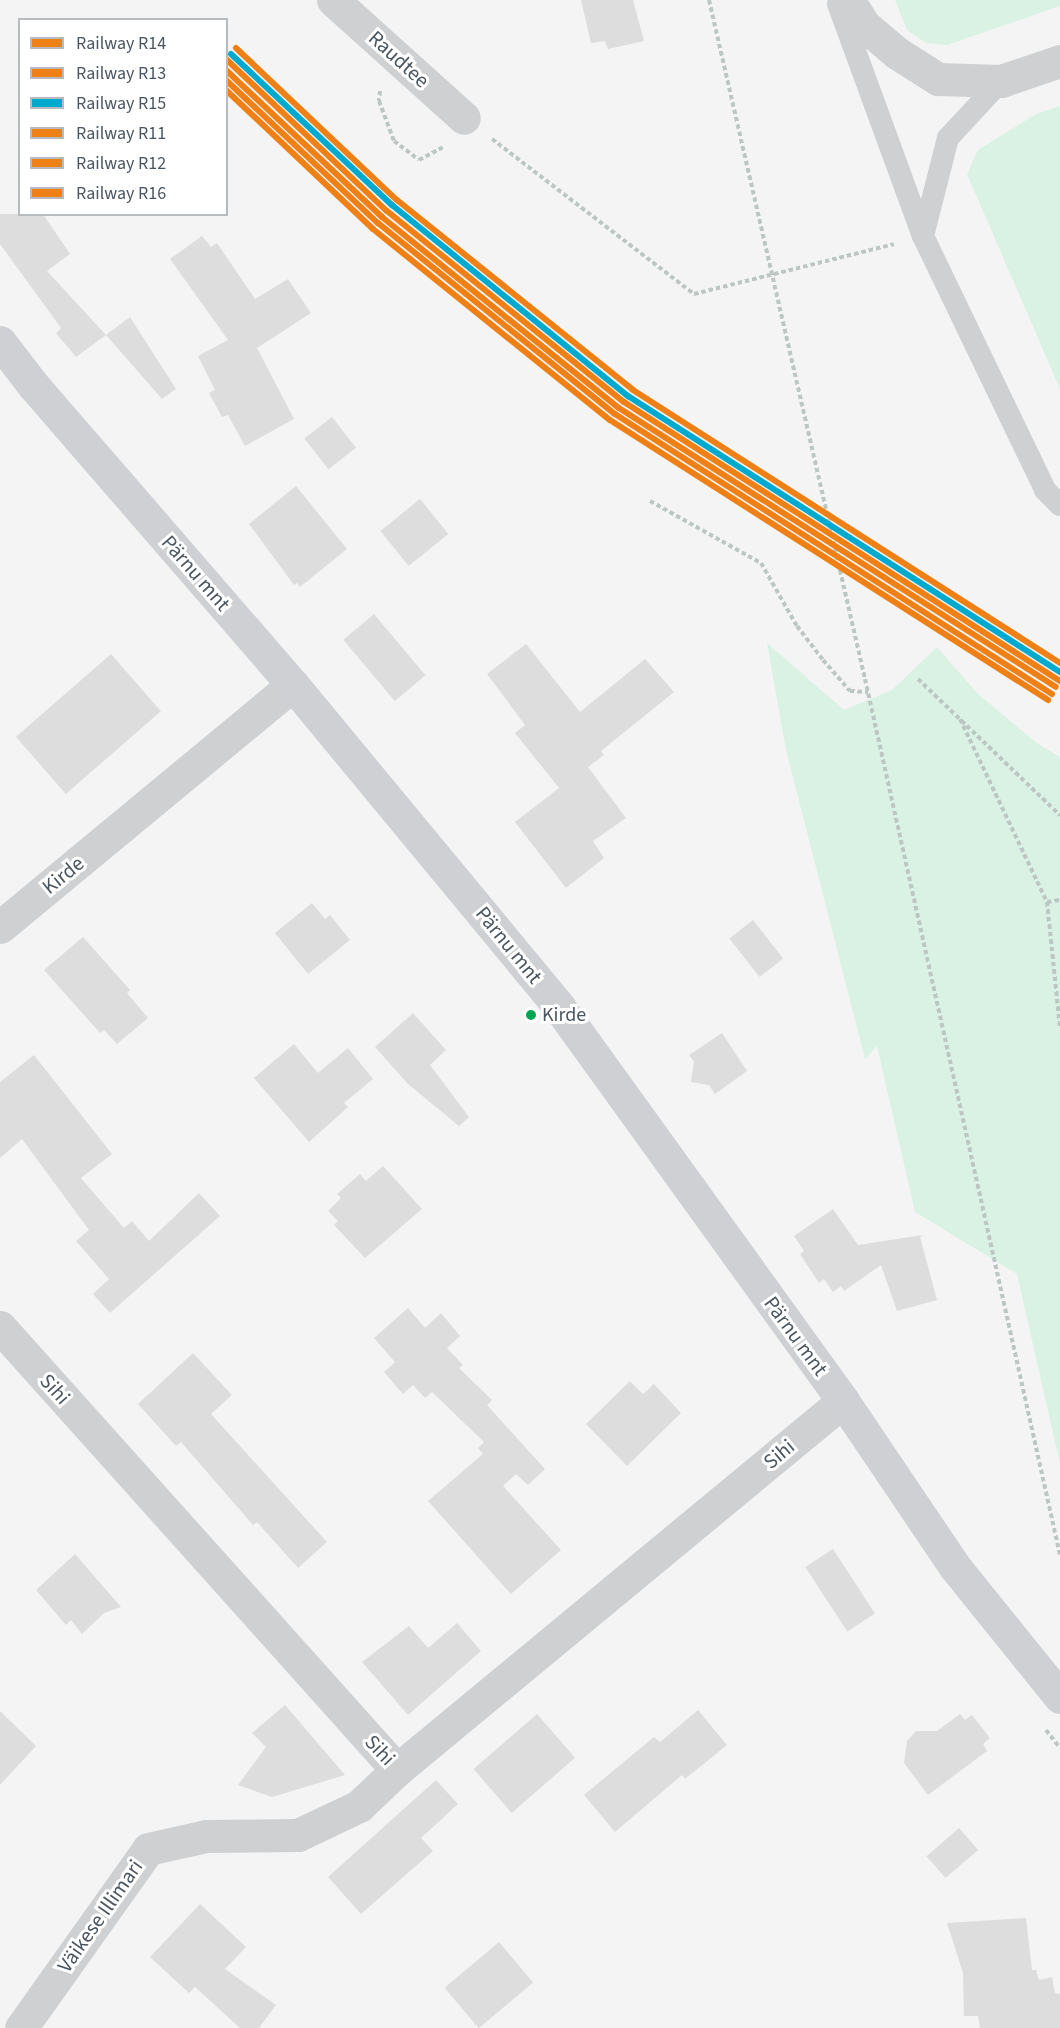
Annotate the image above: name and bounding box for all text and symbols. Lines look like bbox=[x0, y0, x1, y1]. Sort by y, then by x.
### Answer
legend bbox=[18, 18, 228, 216]
street label: Raudtee bbox=[363, 25, 435, 93]
text: Railway R14 bbox=[76, 31, 166, 56]
text: Railway R13 bbox=[76, 61, 166, 86]
text: Railway R15 bbox=[76, 91, 166, 116]
text: Railway R11 bbox=[76, 121, 166, 146]
text: Railway R12 bbox=[76, 151, 166, 176]
text: Railway R16 bbox=[76, 181, 166, 206]
street label: Pärnu mnt bbox=[156, 530, 236, 616]
street label: Kirde bbox=[37, 851, 89, 899]
street label: Pärnu mnt bbox=[470, 901, 548, 989]
place label: Kirde bbox=[542, 1003, 586, 1027]
marker: Kirde bbox=[525, 1009, 537, 1021]
street label: Pärnu mnt bbox=[759, 1291, 833, 1381]
street label: Sihi bbox=[35, 1368, 75, 1410]
street label: Sihi bbox=[758, 1434, 800, 1474]
street label: Sihi bbox=[360, 1729, 400, 1771]
street label: Väikese Illimari bbox=[52, 1855, 148, 1977]

